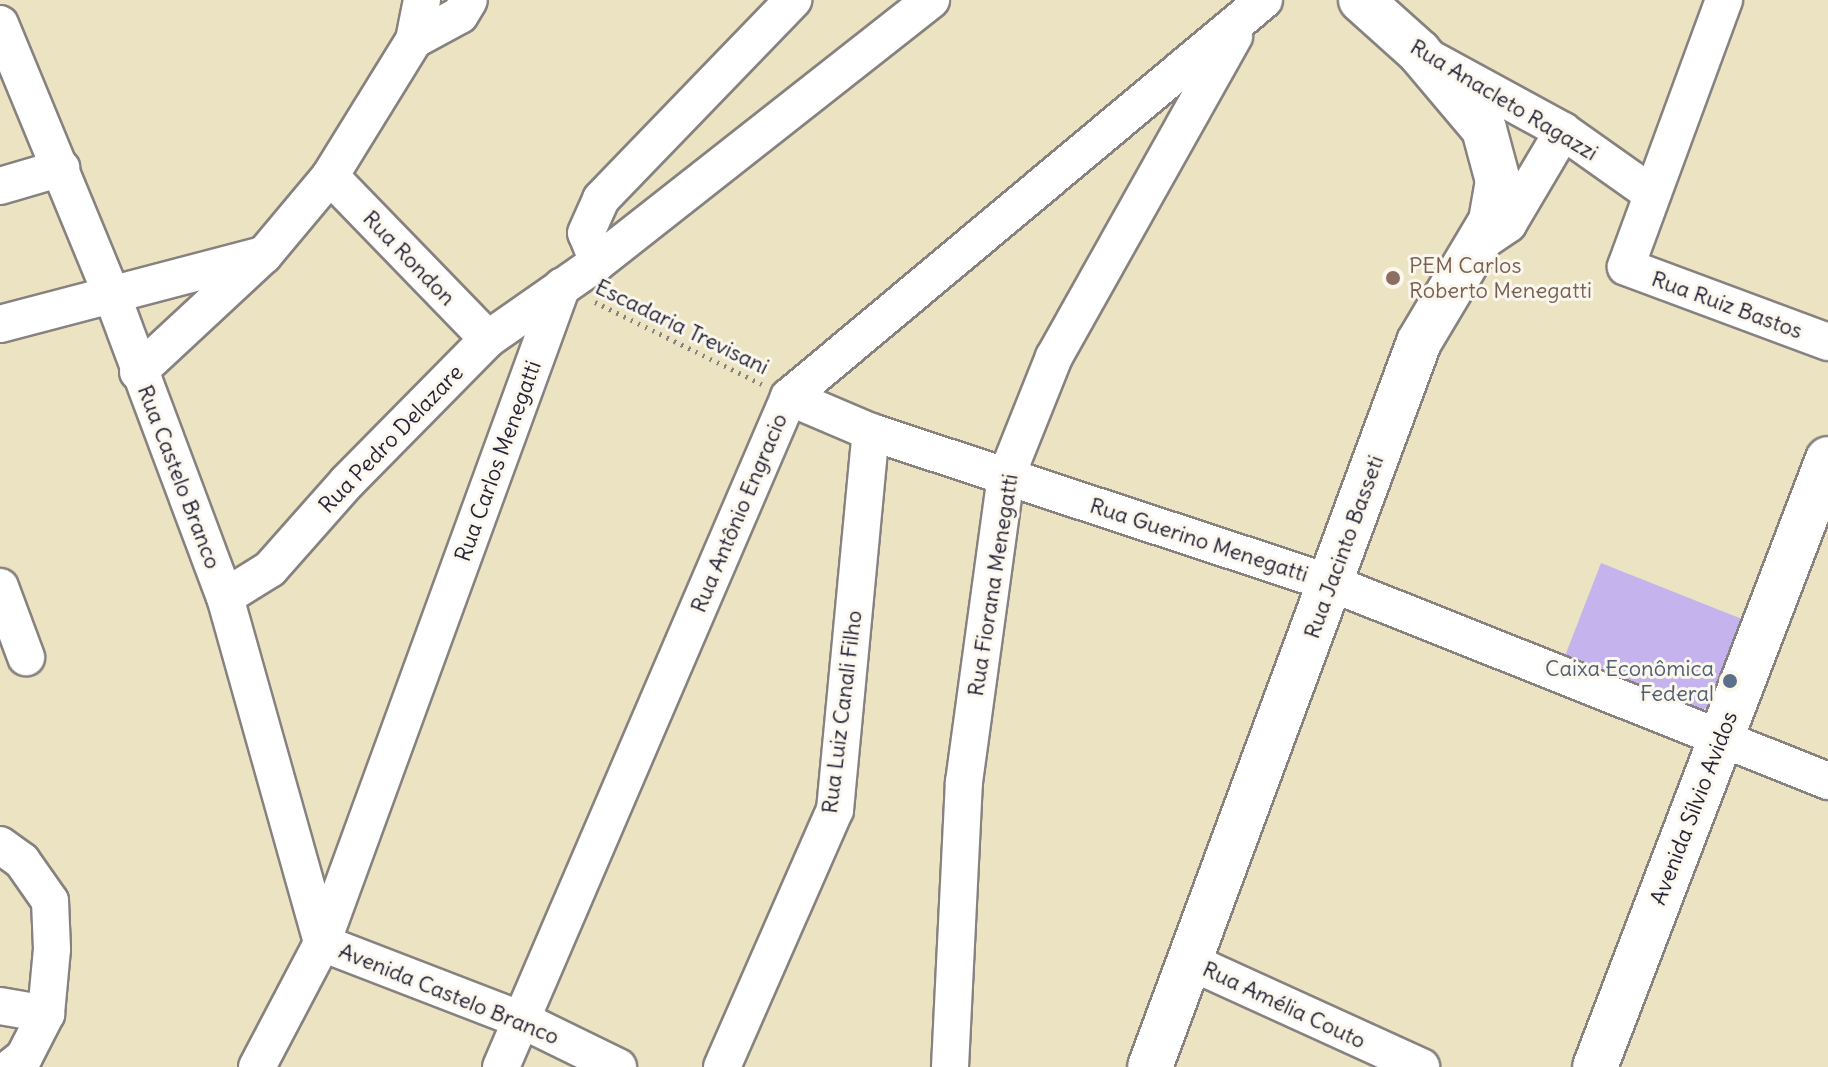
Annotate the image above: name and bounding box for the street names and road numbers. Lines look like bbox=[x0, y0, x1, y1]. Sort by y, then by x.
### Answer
street label: Rua Anacleto Ragazzi bbox=[1406, 34, 1602, 166]
street label: Rua Rondon bbox=[357, 205, 461, 311]
street label: Rua Ruiz Bastos bbox=[1648, 265, 1806, 345]
street label: Escadaria Trevisani bbox=[591, 274, 773, 380]
street label: Rua Carlos Menegatti bbox=[449, 357, 547, 565]
street label: Rua Pedro Delazare bbox=[313, 359, 469, 519]
street label: Rua Castelo Branco bbox=[132, 381, 226, 573]
street label: Rua Antônio Engracio bbox=[685, 410, 793, 616]
street label: Rua Jacinto Basseti bbox=[1299, 452, 1389, 642]
street label: Rua Fiorana Menegatti bbox=[962, 472, 1024, 698]
street label: Rua Guerino Menegatti bbox=[1087, 492, 1311, 588]
street label: Rua Luiz Canali Filho bbox=[816, 609, 868, 815]
street label: Avenida Sílvio Avidos bbox=[1645, 708, 1743, 908]
street label: Avenida Castelo Branco bbox=[335, 938, 563, 1050]
street label: Rua Amélia Couto bbox=[1198, 956, 1370, 1054]

